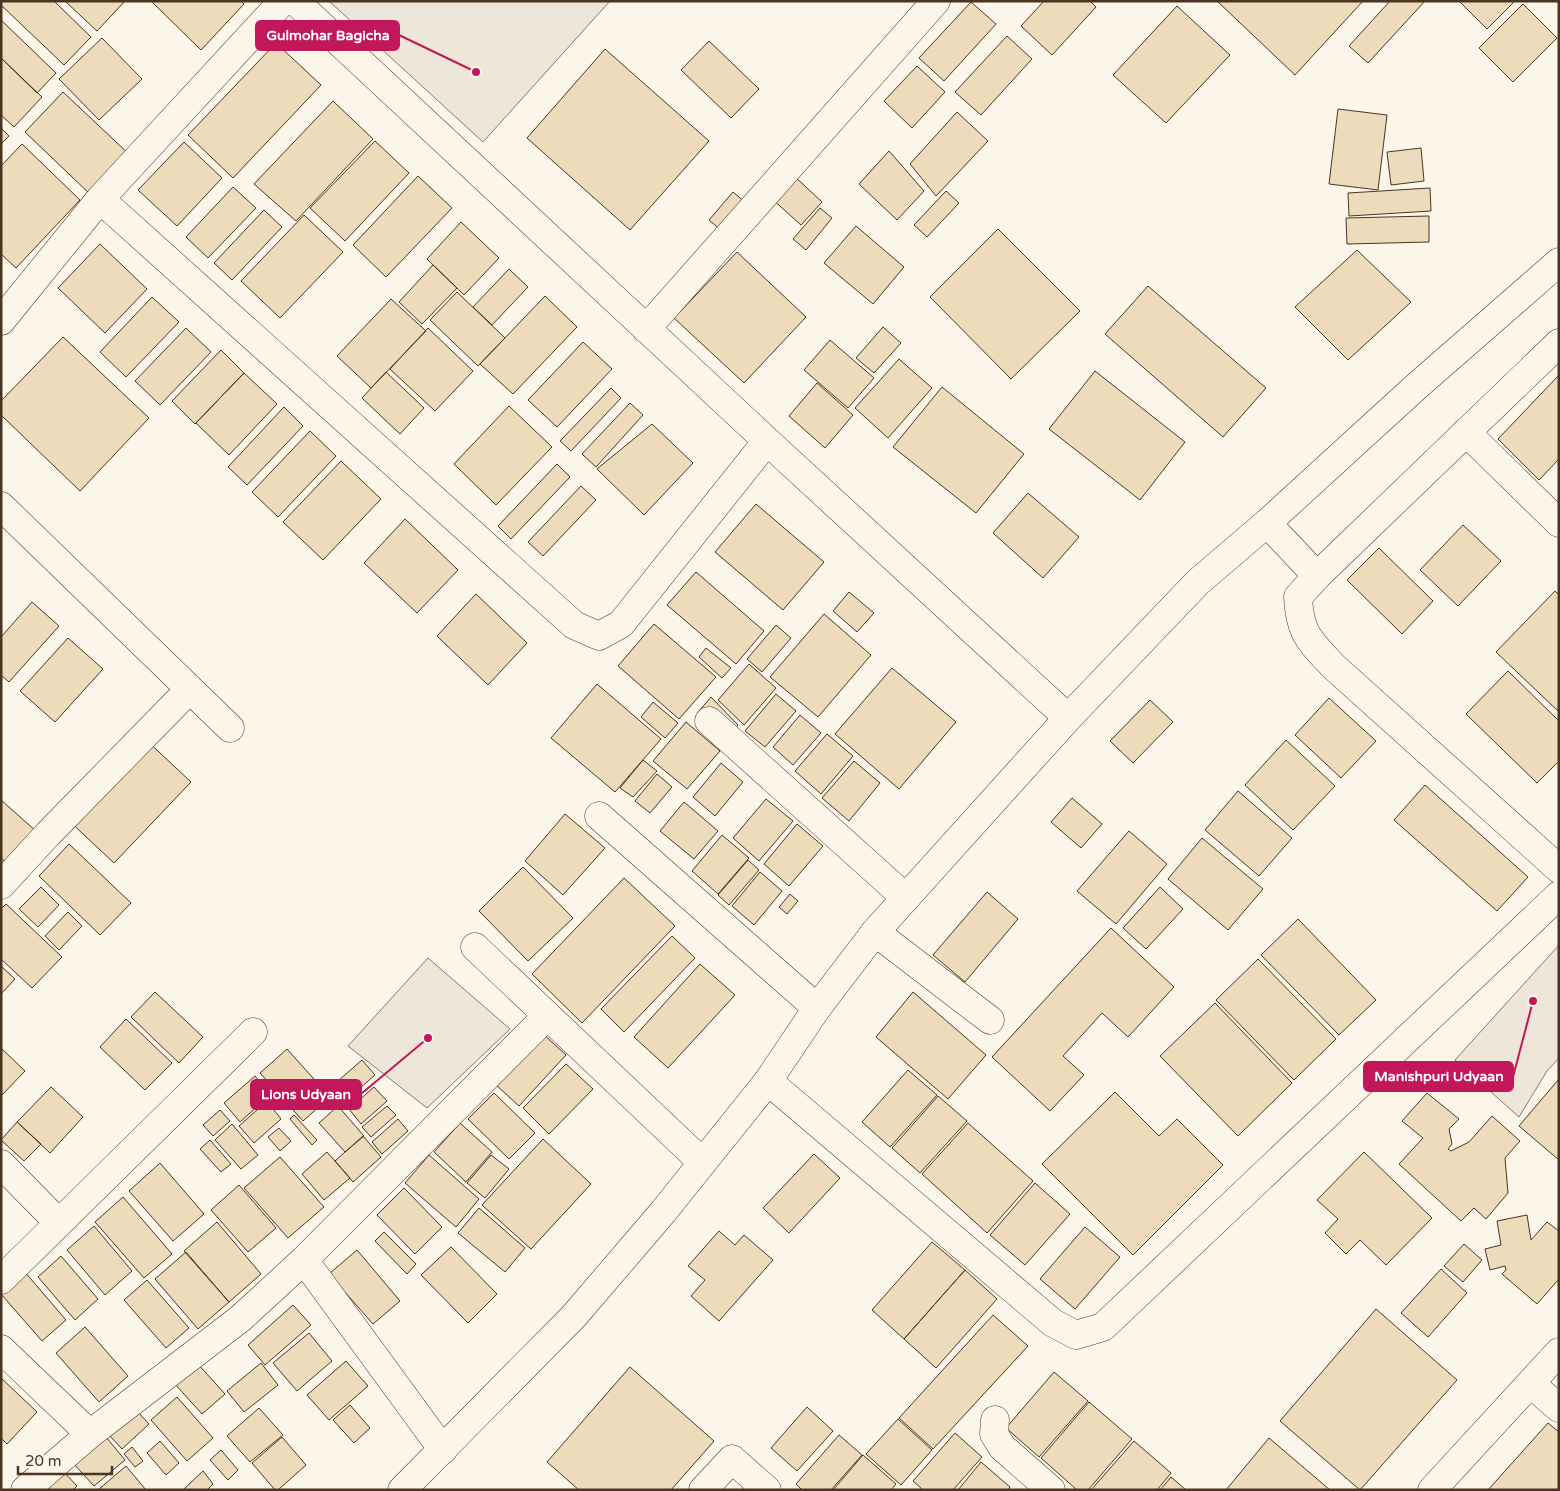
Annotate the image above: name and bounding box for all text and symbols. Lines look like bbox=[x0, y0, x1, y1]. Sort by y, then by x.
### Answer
callout: Gulmohar Bagicha bbox=[256, 21, 399, 50]
text: Gulmohar Bagicha bbox=[266, 27, 390, 44]
callout: Manishpuri Udyaan bbox=[1364, 1062, 1513, 1091]
text: Manishpuri Udyaan bbox=[1374, 1068, 1504, 1085]
callout: Lions Udyaan bbox=[251, 1080, 361, 1109]
text: Lions Udyaan bbox=[261, 1086, 351, 1103]
scale bar bbox=[18, 1444, 111, 1476]
text: 20 m bbox=[25, 1452, 62, 1470]

